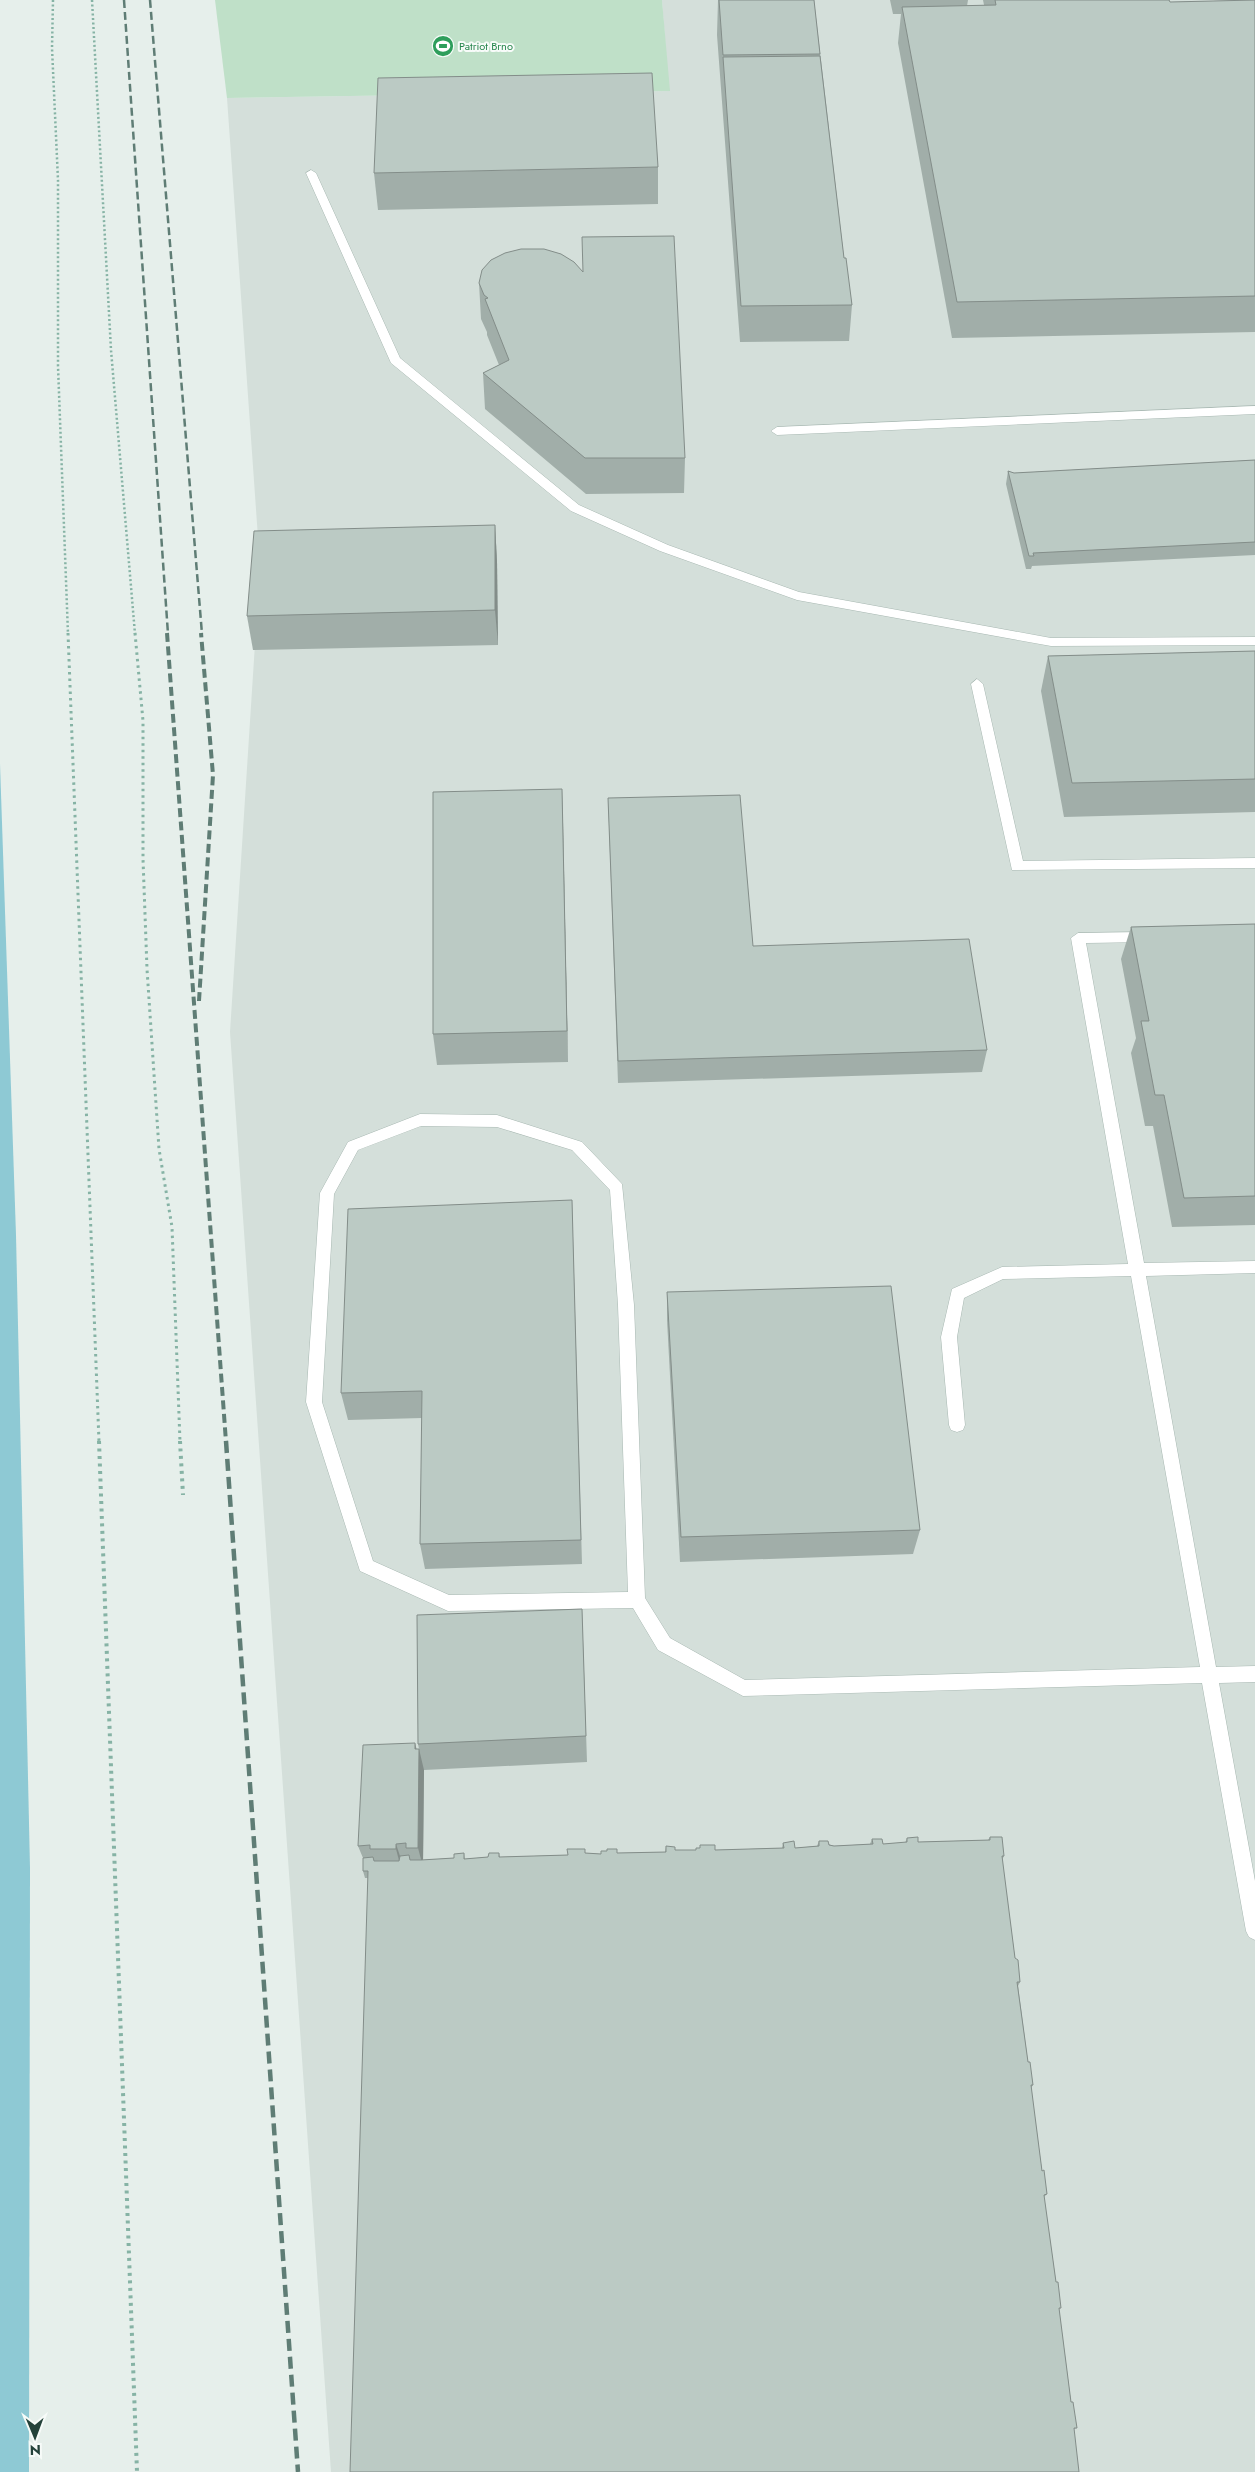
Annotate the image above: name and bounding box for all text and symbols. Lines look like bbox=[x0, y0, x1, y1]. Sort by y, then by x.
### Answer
sports icon: Patriot Brno bbox=[431, 34, 455, 58]
place label: Patriot Brno bbox=[459, 38, 513, 54]
north arrow bbox=[10, 2412, 60, 2462]
text: N bbox=[29, 2440, 41, 2460]

